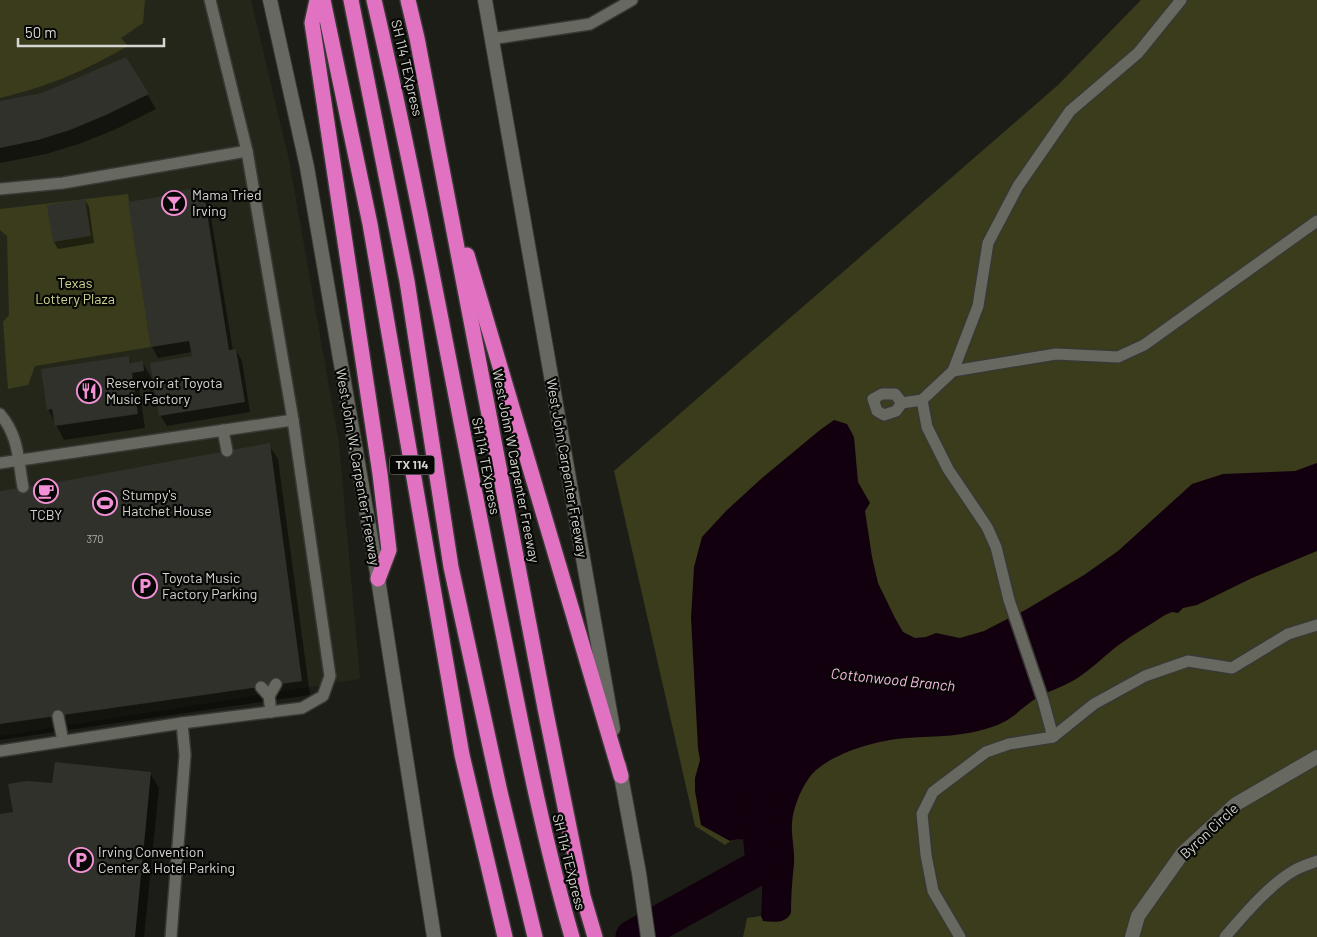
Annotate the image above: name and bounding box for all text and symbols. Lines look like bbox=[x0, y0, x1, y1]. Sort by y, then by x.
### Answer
scale bar bbox=[18, 15, 164, 47]
street label: SH 114 TEXpress bbox=[388, 18, 427, 118]
text: 50 m bbox=[25, 23, 57, 41]
place label: Mama Tried Irving bbox=[192, 186, 262, 219]
bar icon: Mama Tried Irving bbox=[161, 190, 187, 216]
park label: Texas Lottery Plaza bbox=[35, 274, 115, 307]
street label: West John W. Carpenter Freeway bbox=[333, 367, 384, 567]
street label: West John W Carpenter Freeway bbox=[489, 368, 544, 565]
place label: Reservoir at Toyota Music Factory bbox=[106, 374, 222, 407]
street label: West John Carpenter Freeway bbox=[543, 377, 592, 559]
restaurant icon: Reservoir at Toyota Music Factory bbox=[76, 378, 102, 404]
street label: SH 114 TEXpress bbox=[469, 416, 504, 516]
road number: TX 114 bbox=[390, 456, 434, 474]
cafe icon: TCBY bbox=[33, 478, 59, 504]
place label: Stumpy's Hatchet House bbox=[122, 486, 212, 519]
sports icon: Stumpy's Hatchet House bbox=[92, 490, 118, 516]
place label: TCBY bbox=[30, 506, 62, 523]
house number: 370 bbox=[86, 532, 104, 545]
place label: Toyota Music Factory Parking bbox=[162, 569, 257, 602]
parking icon: Toyota Music Factory Parking bbox=[132, 573, 158, 599]
water label: Cottonwood Branch bbox=[830, 664, 956, 695]
street label: Byron Circle bbox=[1176, 799, 1241, 862]
street label: SH 114 TEXpress bbox=[549, 812, 590, 912]
place label: Irving Convention Center & Hotel Parking bbox=[98, 843, 235, 876]
parking icon: Irving Convention Center & Hotel Parking bbox=[68, 847, 94, 873]

